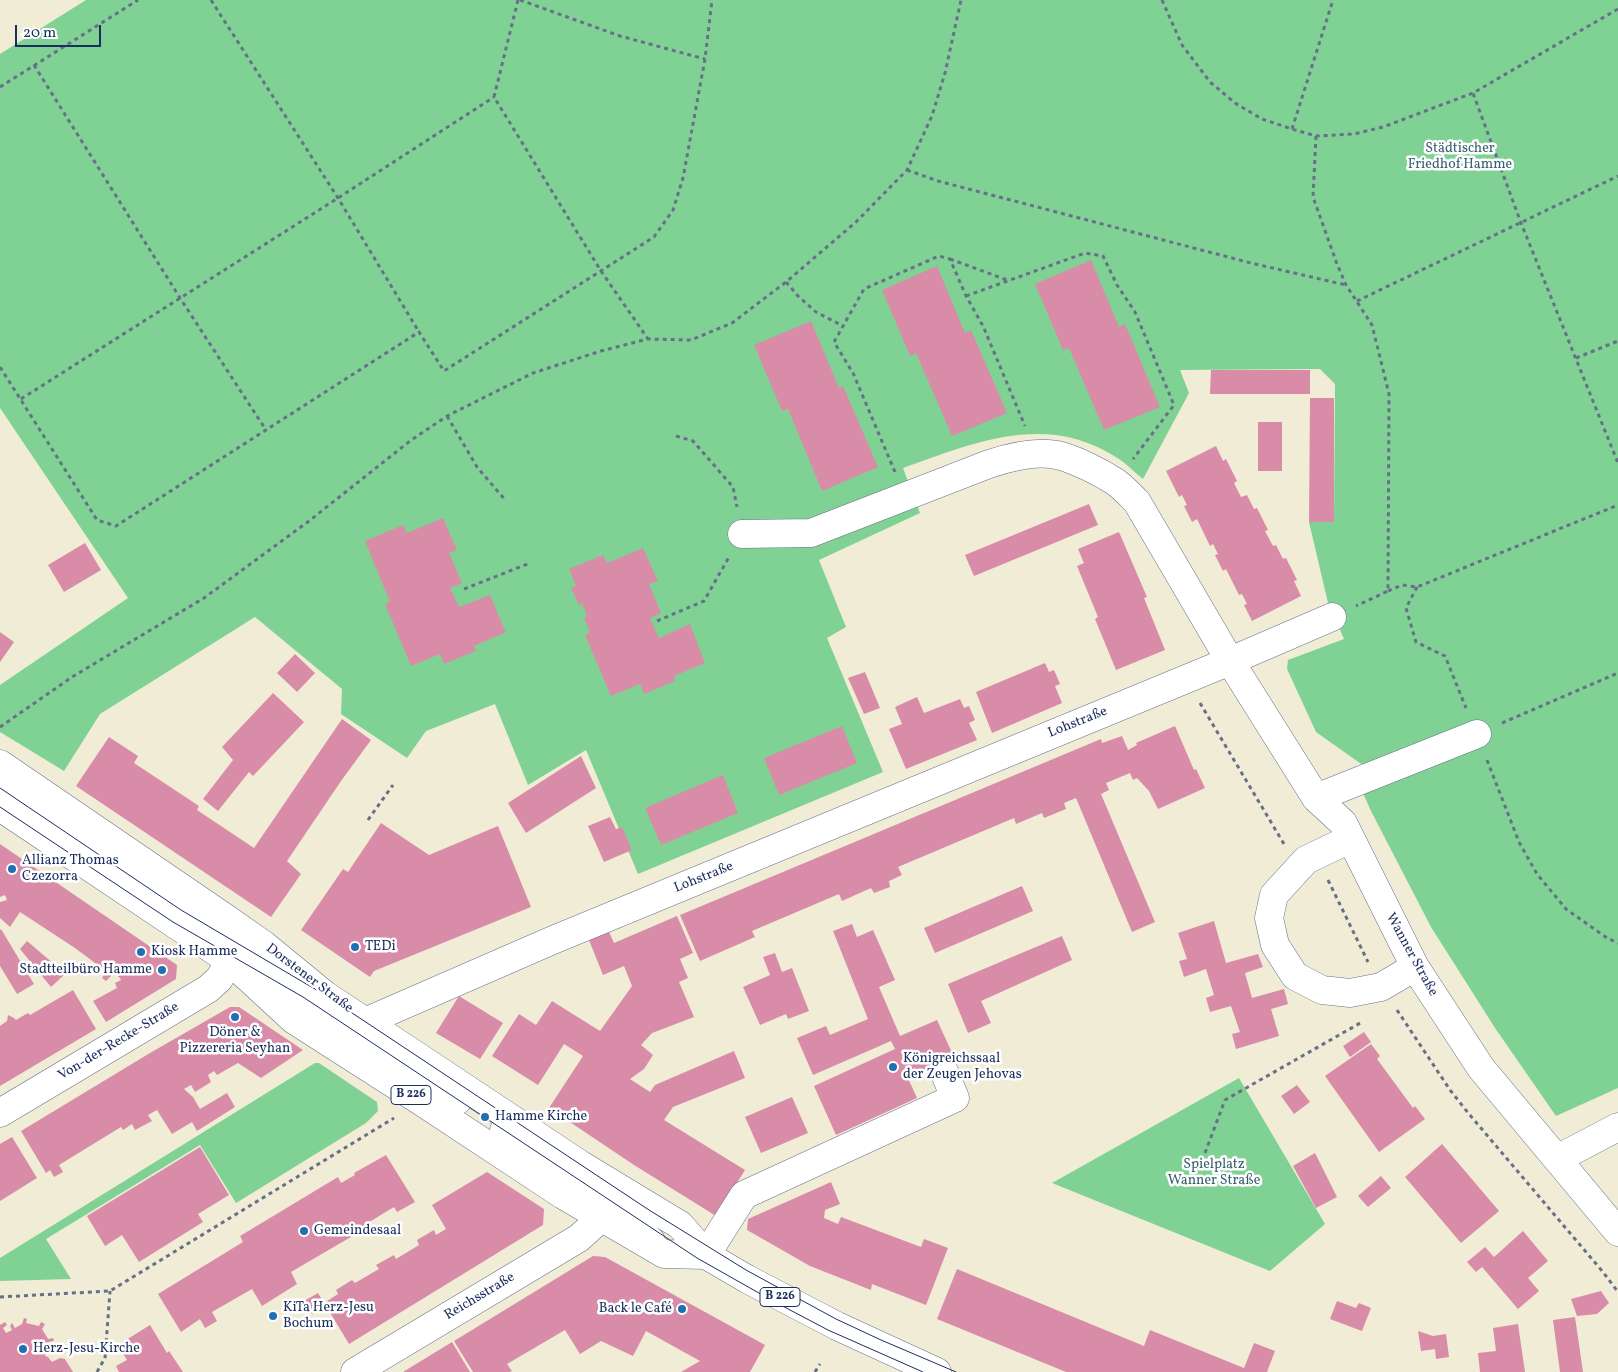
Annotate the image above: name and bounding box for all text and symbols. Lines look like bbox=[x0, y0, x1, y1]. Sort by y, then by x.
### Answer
scale bar bbox=[18, 15, 104, 47]
text: 20 m bbox=[23, 23, 56, 44]
park label: Städtischer Friedhof Hamme bbox=[1408, 141, 1512, 174]
street label: Lohstraße bbox=[1046, 704, 1110, 742]
place label: Allianz Thomas Czezorra bbox=[22, 853, 119, 886]
street label: Lohstraße bbox=[672, 859, 736, 897]
marker: Allianz Thomas Czezorra bbox=[6, 863, 18, 875]
street label: Wanner Straße bbox=[1381, 910, 1441, 1000]
place label: TEDi bbox=[365, 939, 396, 955]
street label: Dorstener Straße bbox=[262, 941, 356, 1017]
marker: TEDi bbox=[349, 941, 361, 953]
place label: Kiosk Hamme bbox=[151, 944, 238, 960]
marker: Kiosk Hamme bbox=[135, 946, 147, 958]
place label: Stadtteilbüro Hamme bbox=[19, 962, 152, 978]
marker: Stadtteilbüro Hamme bbox=[156, 964, 168, 976]
street label: Von-der-Recke-Straße bbox=[56, 999, 182, 1085]
marker: Döner & Pizzereria Seyhan bbox=[229, 1011, 241, 1023]
place label: Döner & Pizzereria Seyhan bbox=[180, 1025, 290, 1058]
place label: Königreichssaal der Zeugen Jehovas bbox=[903, 1051, 1022, 1084]
marker: Königreichssaal der Zeugen Jehovas bbox=[887, 1061, 899, 1073]
road number: B 226 bbox=[391, 1086, 431, 1104]
place label: Hamme Kirche bbox=[495, 1109, 587, 1125]
marker: Hamme Kirche bbox=[479, 1111, 491, 1123]
park label: Spielplatz Wanner Straße bbox=[1168, 1157, 1260, 1190]
place label: Gemeindesaal bbox=[314, 1223, 401, 1239]
marker: Gemeindesaal bbox=[298, 1225, 310, 1237]
street label: Reichsstraße bbox=[442, 1269, 518, 1325]
road number: B 226 bbox=[760, 1288, 800, 1306]
place label: KiTa Herz-Jesu Bochum bbox=[283, 1300, 374, 1332]
place label: Back le Café bbox=[599, 1301, 672, 1317]
marker: Back le Café bbox=[676, 1303, 688, 1315]
marker: KiTa Herz-Jesu Bochum bbox=[267, 1310, 279, 1322]
place label: Herz-Jesu-Kirche bbox=[33, 1341, 140, 1357]
marker: Herz-Jesu-Kirche bbox=[17, 1343, 29, 1355]

